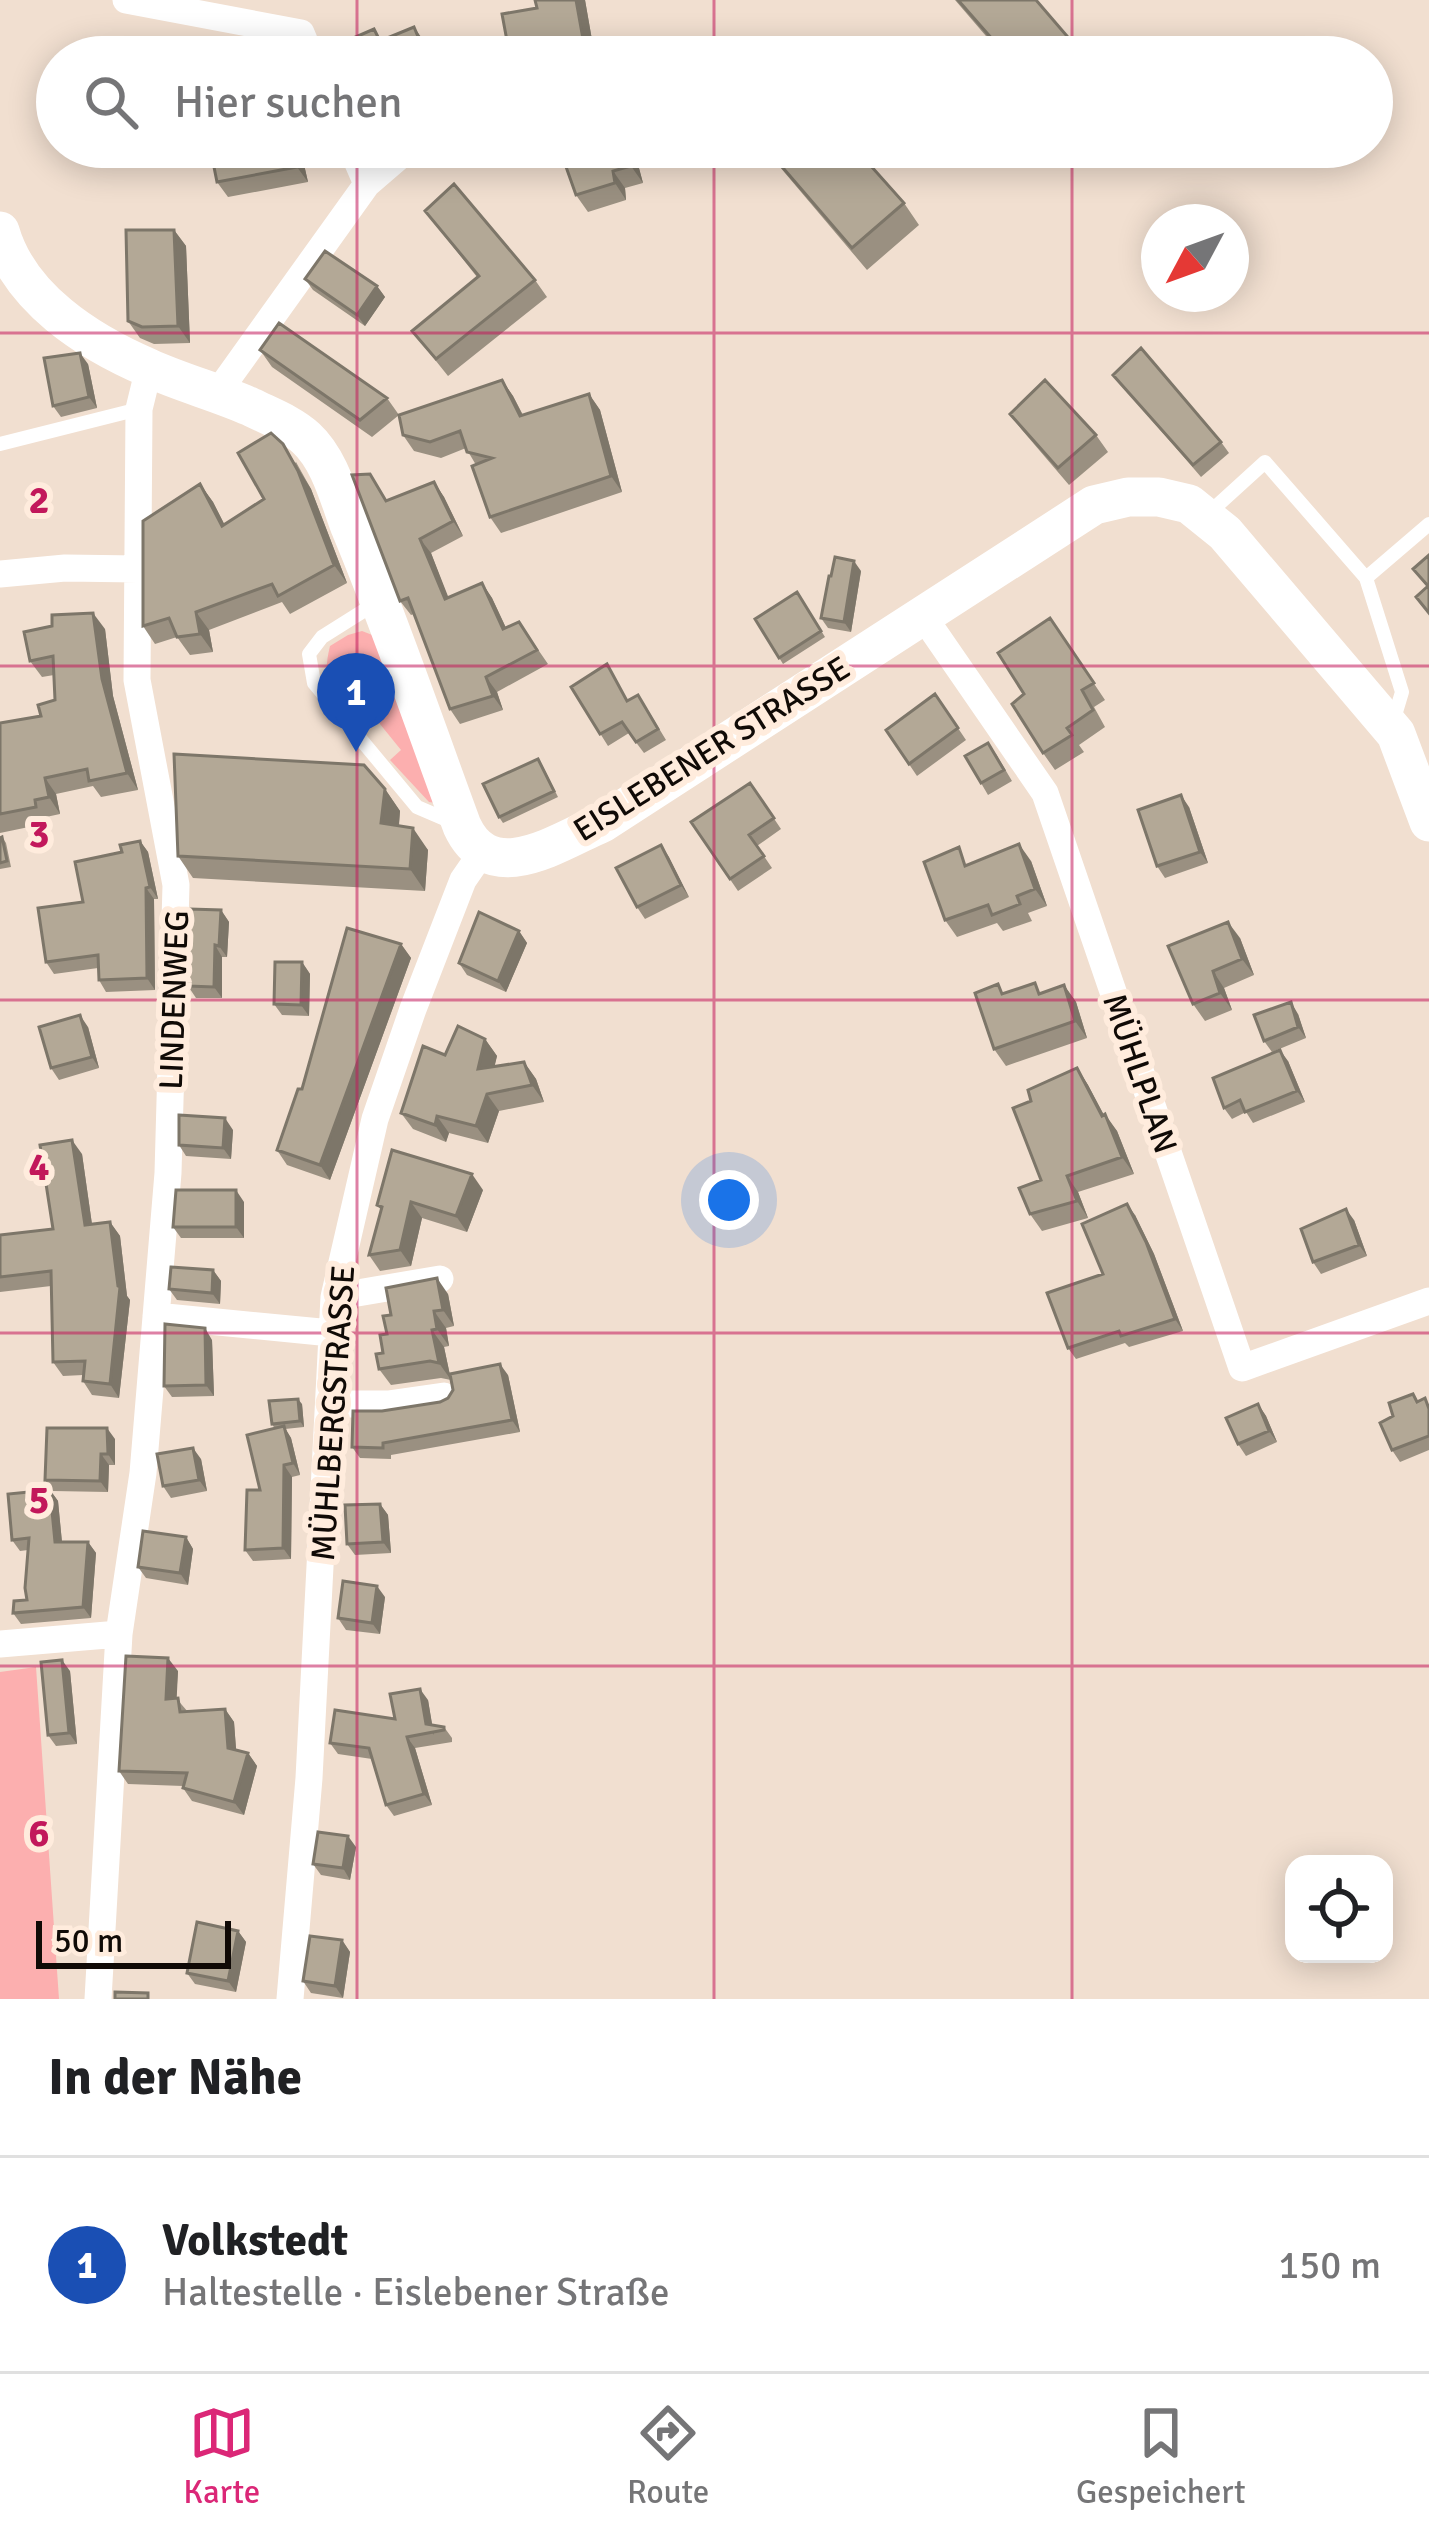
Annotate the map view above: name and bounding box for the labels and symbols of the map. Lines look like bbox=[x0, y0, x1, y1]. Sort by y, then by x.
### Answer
north arrow bbox=[1141, 204, 1249, 312]
text: 2 bbox=[28, 476, 50, 524]
street label: EISLEBENER STRASSE bbox=[566, 648, 858, 851]
pin: 1 bbox=[317, 653, 395, 752]
text: 3 bbox=[28, 810, 50, 858]
street label: LINDENWEG bbox=[151, 910, 198, 1090]
street label: MÜHLPLAN bbox=[1093, 988, 1186, 1159]
text: 4 bbox=[28, 1143, 50, 1191]
your location bbox=[699, 1170, 759, 1230]
street label: MÜHLBERGSTRASSE bbox=[303, 1264, 364, 1562]
text: 5 bbox=[28, 1476, 50, 1524]
text: 6 bbox=[28, 1809, 50, 1857]
scale bar bbox=[36, 1915, 231, 1968]

